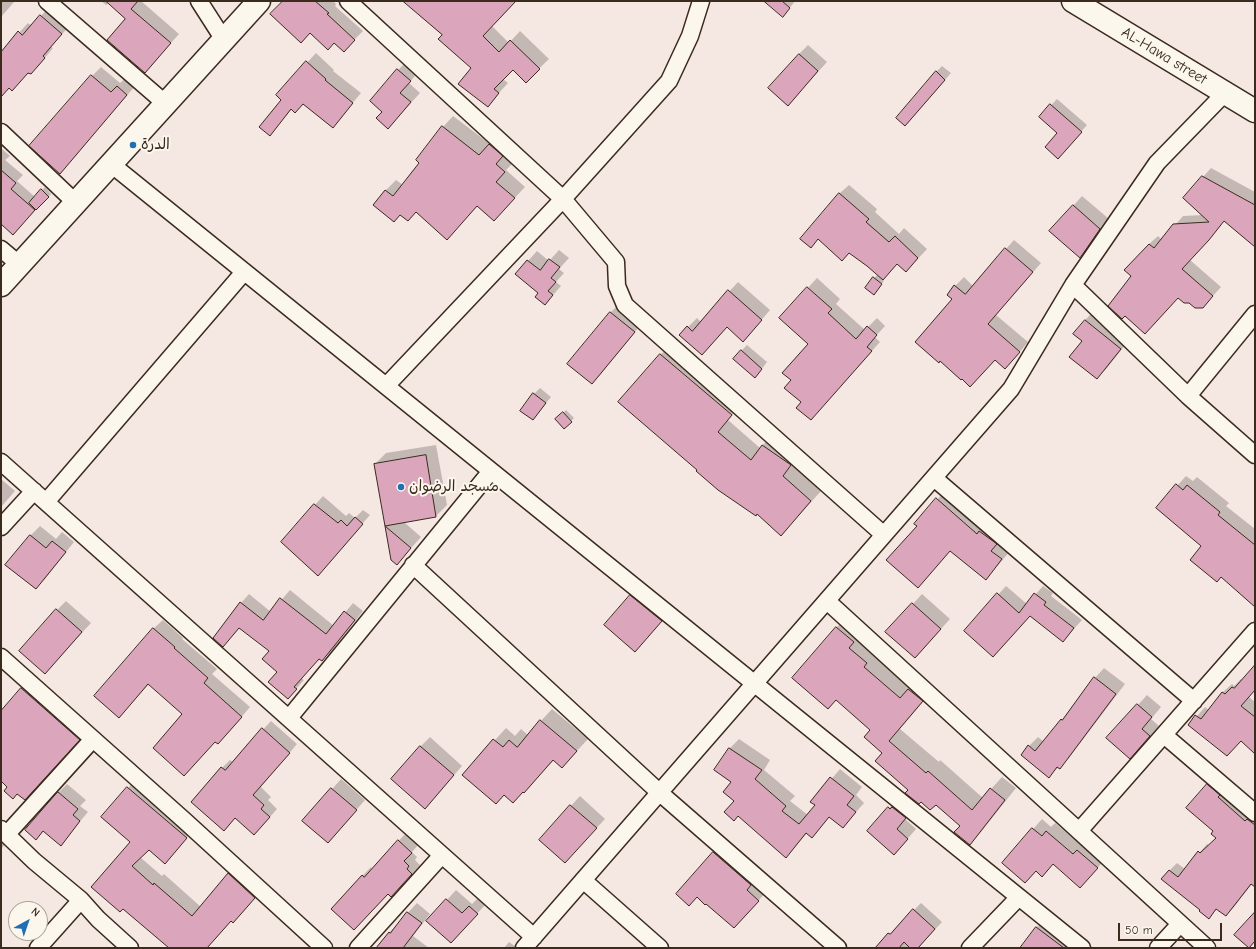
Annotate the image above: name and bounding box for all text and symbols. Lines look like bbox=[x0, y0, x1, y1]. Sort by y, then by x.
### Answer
street label: AL-Hawa street bbox=[1118, 23, 1210, 89]
place label: الدرة bbox=[141, 136, 170, 154]
marker: الدرة bbox=[128, 140, 138, 150]
place label: مسجد الرضوان bbox=[409, 478, 499, 496]
marker: مسجد الرضوان bbox=[396, 482, 406, 492]
north arrow bbox=[8, 901, 48, 941]
text: N bbox=[28, 905, 42, 919]
scale bar bbox=[1120, 915, 1224, 941]
text: 50 m bbox=[1125, 923, 1153, 937]

